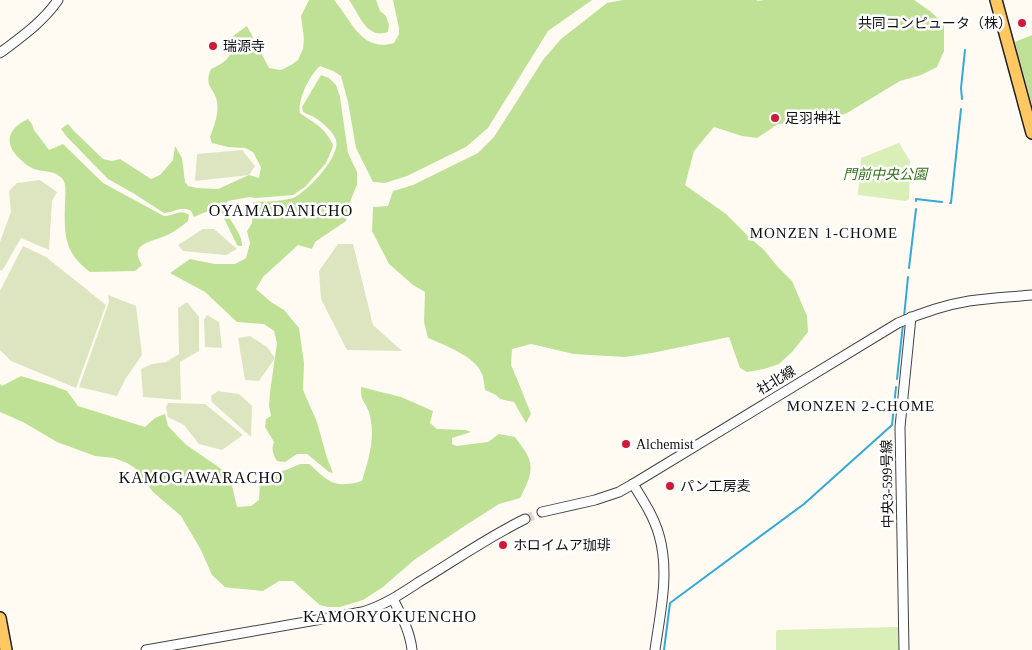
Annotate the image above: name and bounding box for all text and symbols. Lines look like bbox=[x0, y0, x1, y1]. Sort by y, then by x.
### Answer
place label: 共同コンピュータ（株） bbox=[858, 16, 1012, 31]
marker: 共同コンピュータ（株） bbox=[1016, 17, 1028, 29]
place label: 瑞源寺 bbox=[223, 39, 265, 54]
marker: 瑞源寺 bbox=[207, 40, 219, 52]
place label: 足羽神社 bbox=[785, 111, 841, 126]
marker: 足羽神社 bbox=[769, 112, 781, 124]
park label: 門前中央公園 bbox=[843, 167, 929, 182]
district label: OYAMADANICHO bbox=[209, 202, 353, 219]
district label: MONZEN 1-CHOME bbox=[750, 225, 898, 241]
street label: 社北線 bbox=[754, 362, 798, 398]
district label: MONZEN 2-CHOME bbox=[787, 398, 935, 414]
place label: Alchemist bbox=[636, 437, 694, 452]
marker: Alchemist bbox=[620, 438, 632, 450]
street label: 中央3-599号線 bbox=[879, 440, 896, 528]
district label: KAMOGAWARACHO bbox=[119, 469, 283, 486]
place label: パン工房麦 bbox=[680, 479, 751, 494]
marker: パン工房麦 bbox=[664, 480, 676, 492]
place label: ホロイムア珈琲 bbox=[513, 538, 611, 553]
marker: ホロイムア珈琲 bbox=[497, 539, 509, 551]
district label: KAMORYOKUENCHO bbox=[303, 608, 477, 625]

